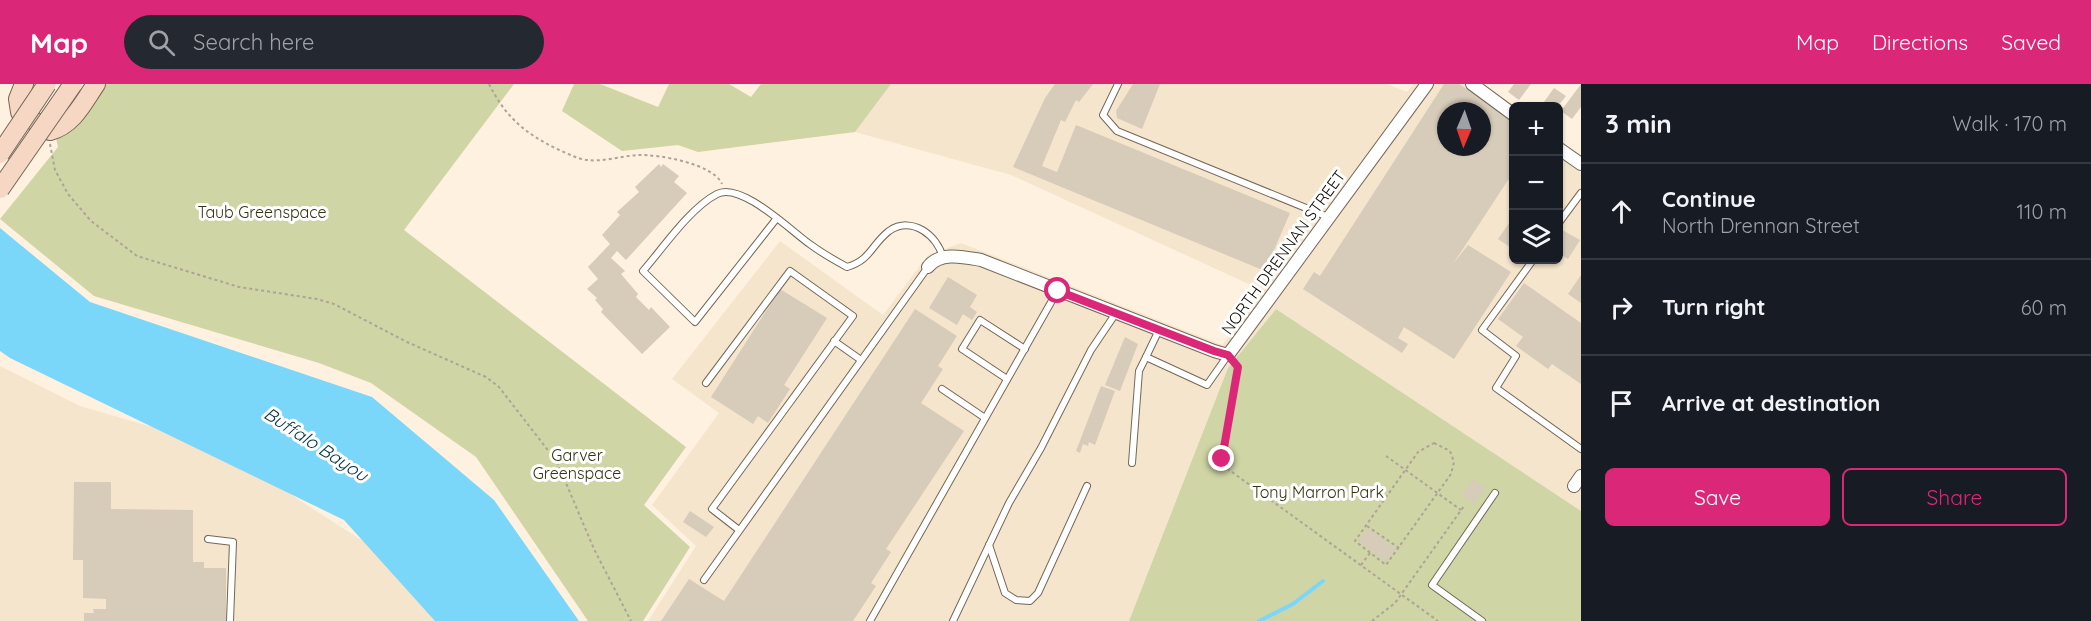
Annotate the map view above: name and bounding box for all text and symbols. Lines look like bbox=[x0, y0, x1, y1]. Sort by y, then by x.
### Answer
search box bbox=[124, 15, 544, 69]
text: Map bbox=[30, 25, 88, 60]
icon: search bbox=[145, 26, 178, 59]
text: Search here bbox=[193, 28, 315, 56]
text: Map bbox=[1796, 29, 1839, 55]
text: Directions bbox=[1872, 29, 1968, 55]
text: Saved bbox=[2001, 29, 2061, 55]
north arrow bbox=[1437, 102, 1491, 156]
map controls bbox=[1509, 102, 1563, 264]
button: + bbox=[1509, 102, 1563, 156]
text: 3 min bbox=[1605, 107, 1672, 140]
text: Walk · 170 m bbox=[1952, 111, 2067, 136]
button: − bbox=[1509, 156, 1563, 210]
street label: NORTH DRENNAN STREET bbox=[1217, 166, 1350, 338]
text: Continue bbox=[1662, 185, 1756, 213]
icon: ahead bbox=[1605, 195, 1638, 228]
text: 110 m bbox=[2017, 199, 2067, 224]
park label: Taub Greenspace bbox=[197, 202, 327, 222]
button: layers bbox=[1509, 210, 1563, 264]
text: North Drennan Street bbox=[1662, 213, 1860, 238]
route start bbox=[1044, 277, 1070, 303]
icon: right bbox=[1605, 291, 1638, 324]
text: Turn right bbox=[1662, 293, 1766, 321]
text: 60 m bbox=[2021, 295, 2067, 320]
icon: arrive bbox=[1605, 387, 1638, 420]
text: Arrive at destination bbox=[1662, 389, 1880, 417]
water label: Buffalo Bayou bbox=[260, 402, 374, 487]
park label: Garver Greenspace bbox=[533, 445, 621, 483]
route end bbox=[1208, 445, 1234, 471]
button: Save bbox=[1605, 468, 1830, 526]
button: Share bbox=[1842, 468, 2067, 526]
park label: Tony Marron Park bbox=[1252, 482, 1384, 502]

